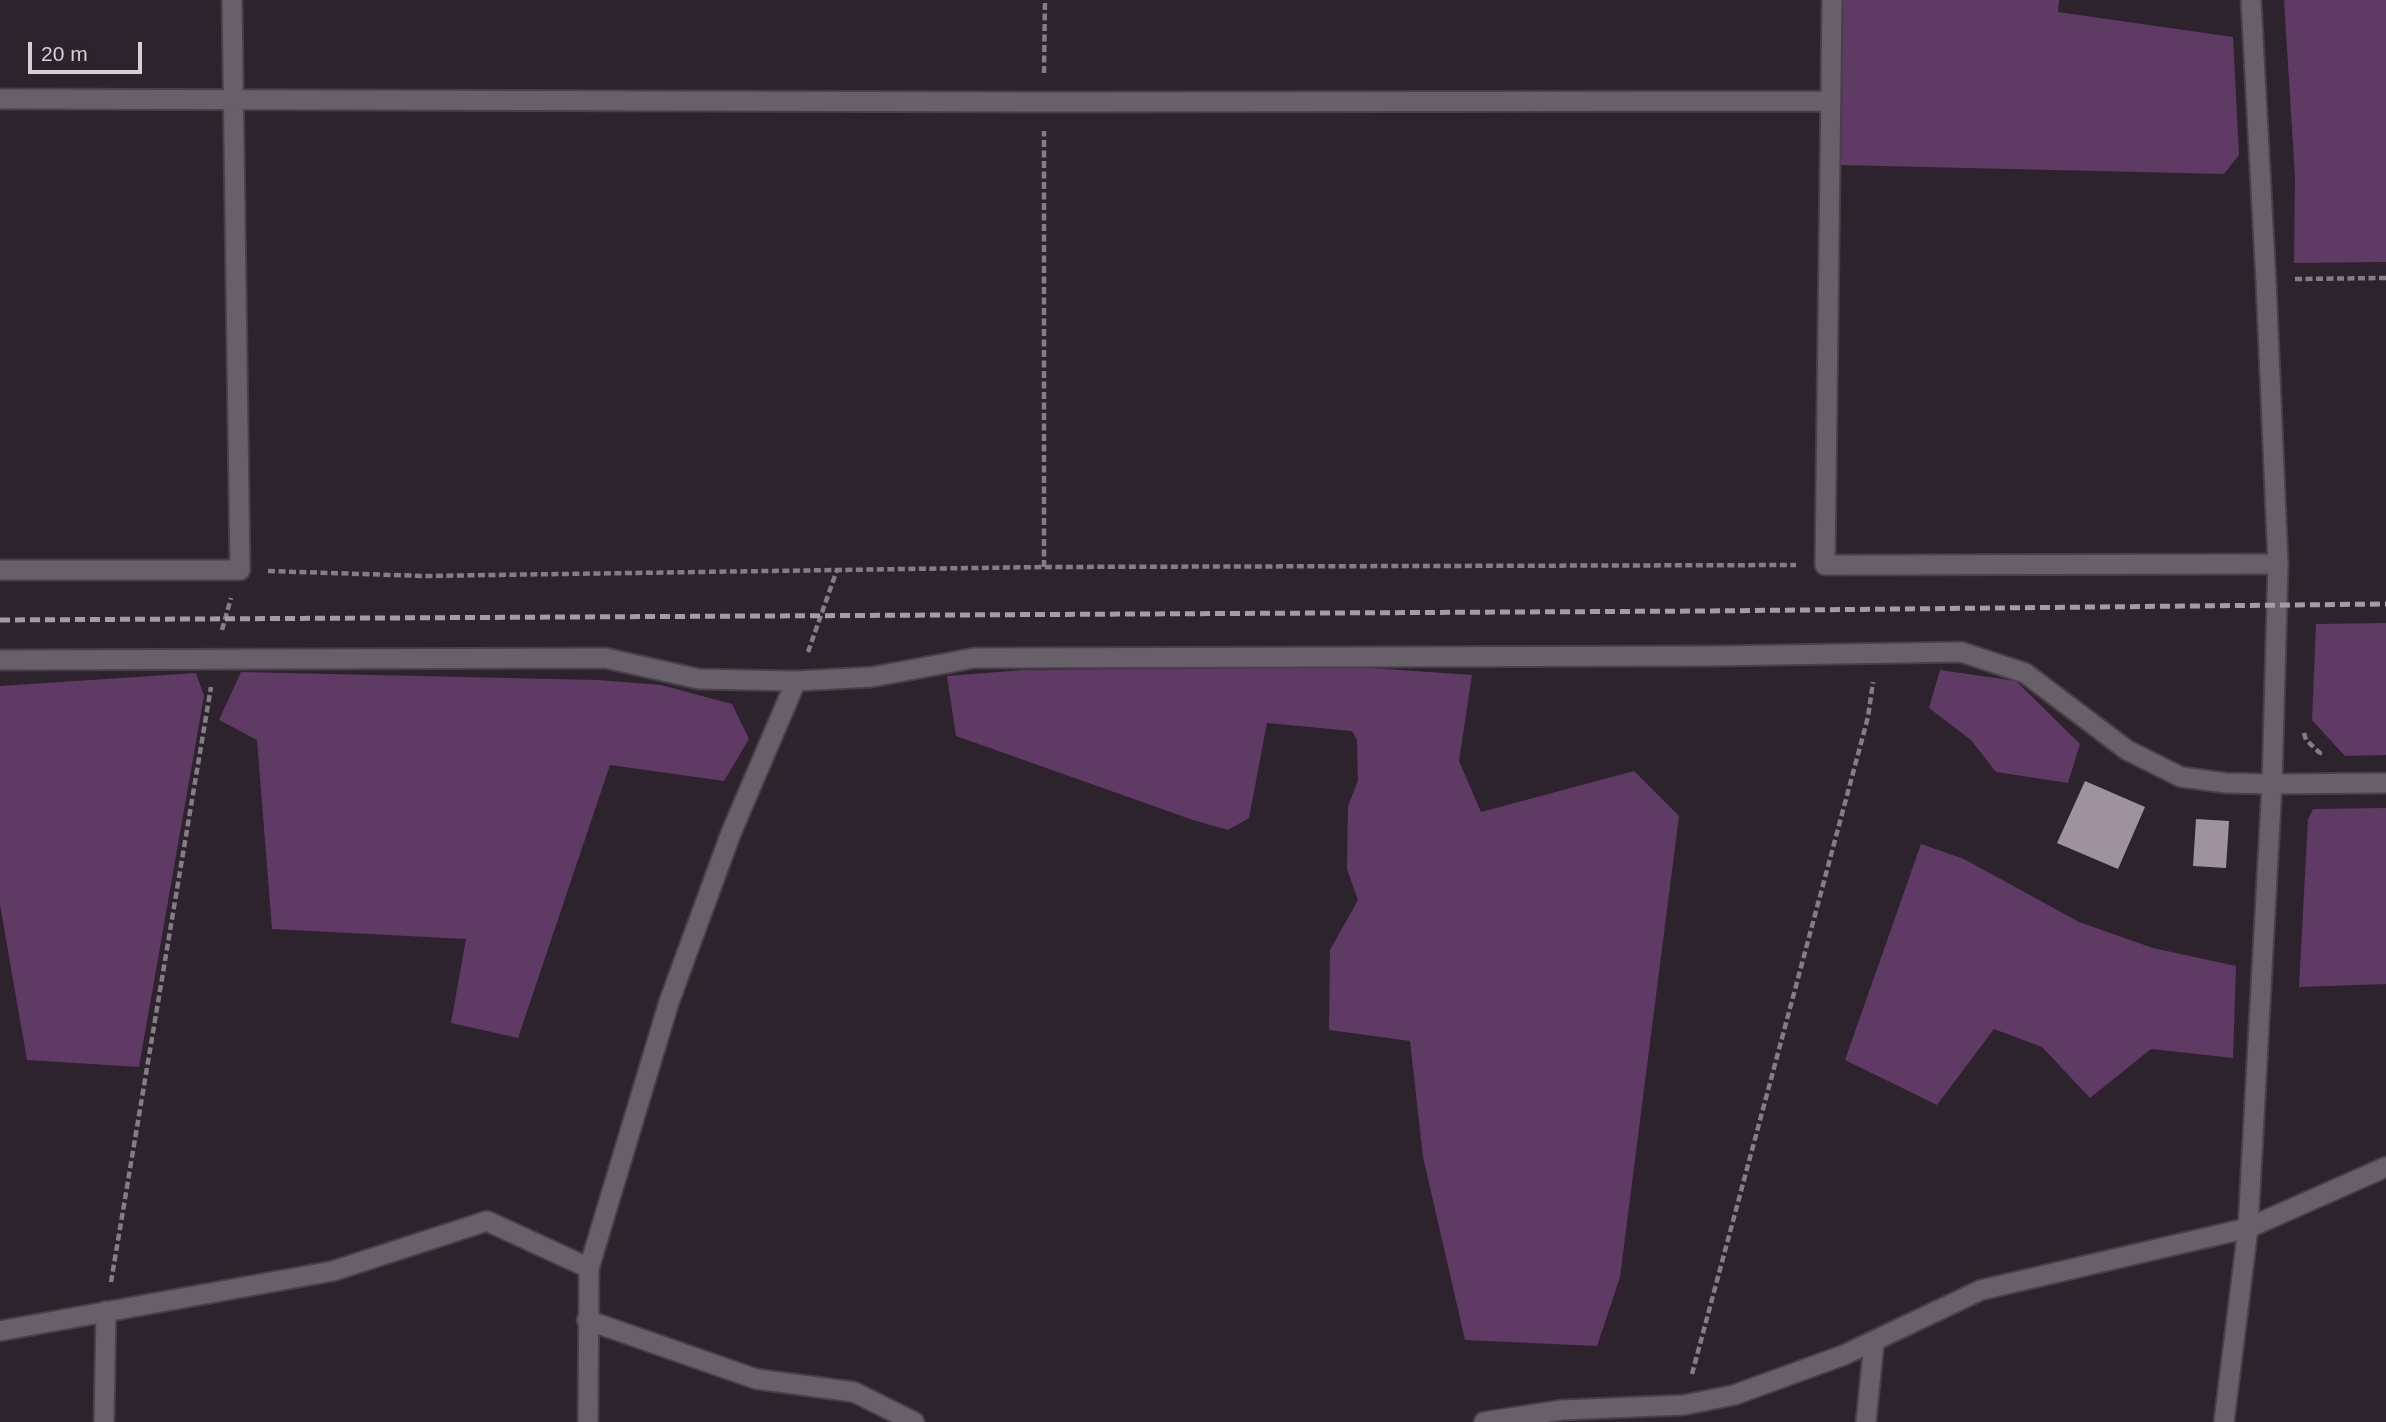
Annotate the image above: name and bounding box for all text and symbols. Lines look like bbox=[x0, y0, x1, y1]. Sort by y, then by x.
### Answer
scale bar bbox=[32, 28, 145, 72]
text: 20 m bbox=[41, 42, 88, 65]

